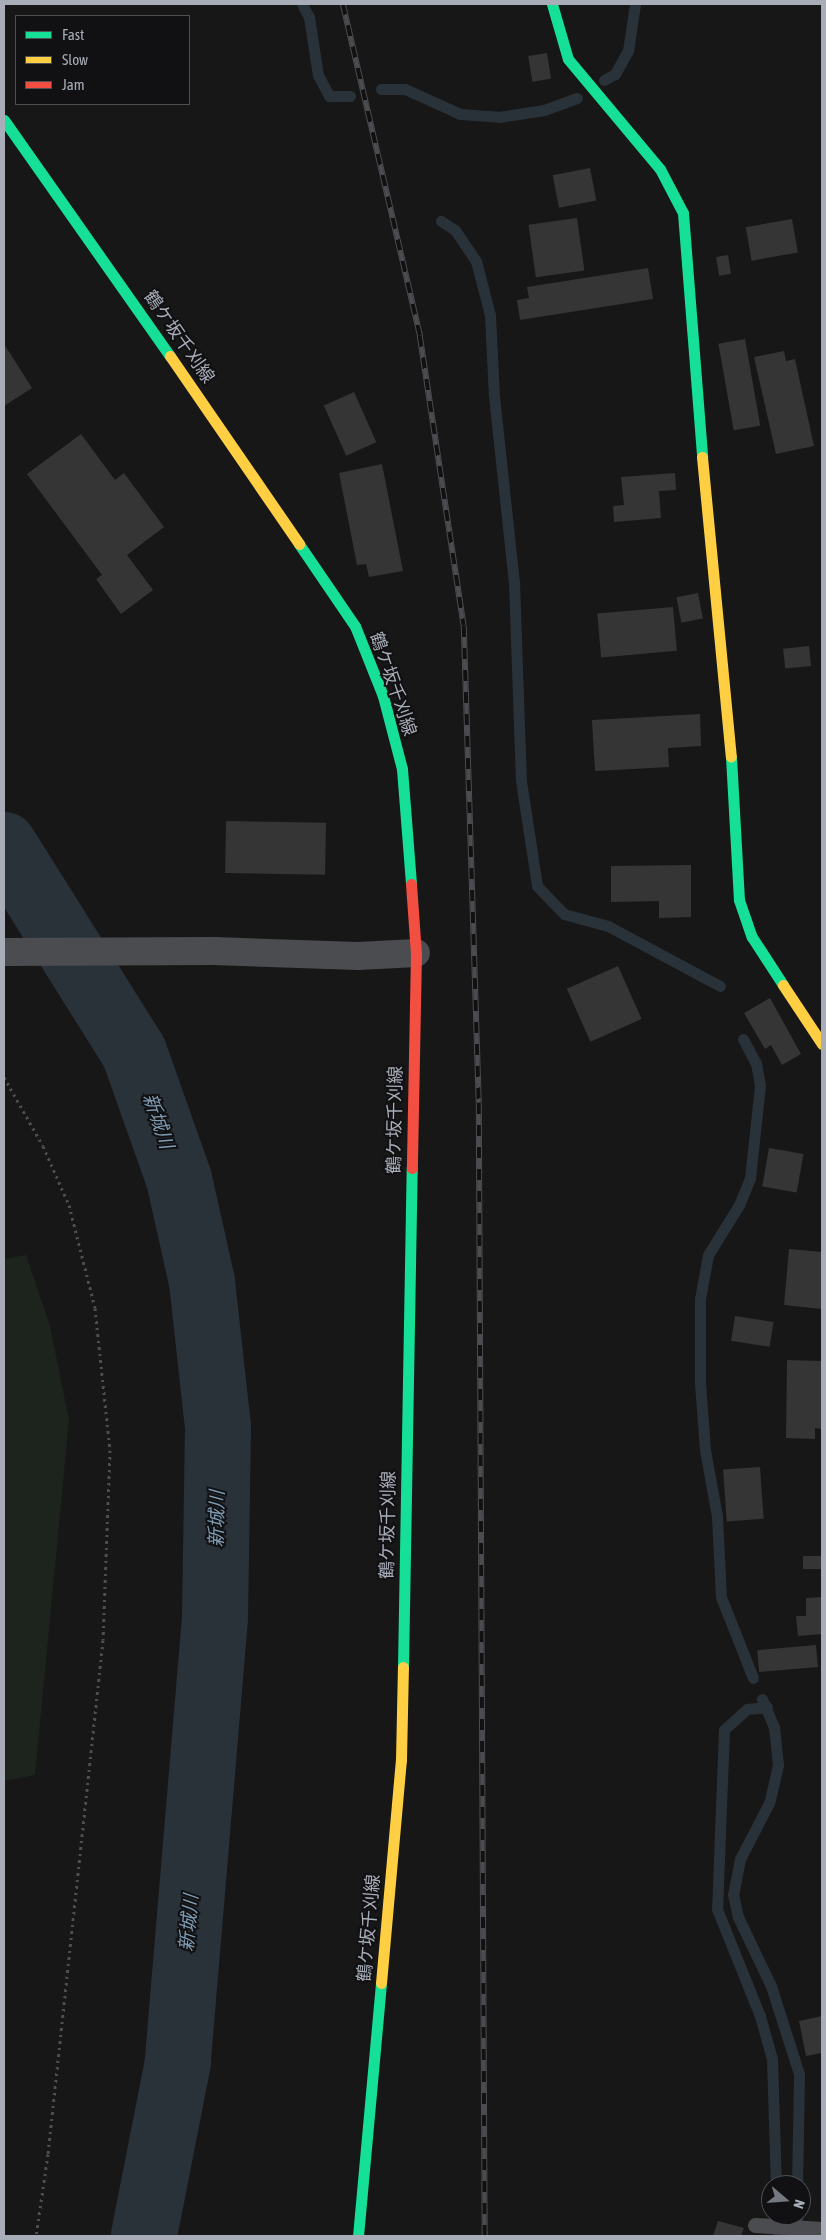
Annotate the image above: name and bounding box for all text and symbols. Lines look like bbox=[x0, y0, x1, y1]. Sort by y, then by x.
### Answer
legend bbox=[15, 15, 190, 105]
text: Fast bbox=[62, 26, 84, 43]
text: Slow bbox=[62, 51, 88, 68]
text: Jam bbox=[62, 76, 85, 93]
street label: 鶴ケ坂千刈線 bbox=[139, 287, 219, 387]
street label: 鶴ケ坂千刈線 bbox=[365, 629, 421, 739]
street label: 鶴ケ坂千刈線 bbox=[383, 1066, 407, 1174]
water label: 新城川 bbox=[138, 1090, 178, 1152]
street label: 鶴ケ坂千刈線 bbox=[376, 1471, 400, 1579]
water label: 新城川 bbox=[205, 1490, 229, 1548]
street label: 鶴ケ坂千刈線 bbox=[354, 1873, 384, 1983]
water label: 新城川 bbox=[175, 1894, 203, 1952]
north arrow bbox=[761, 2175, 811, 2225]
text: N bbox=[790, 2198, 808, 2211]

